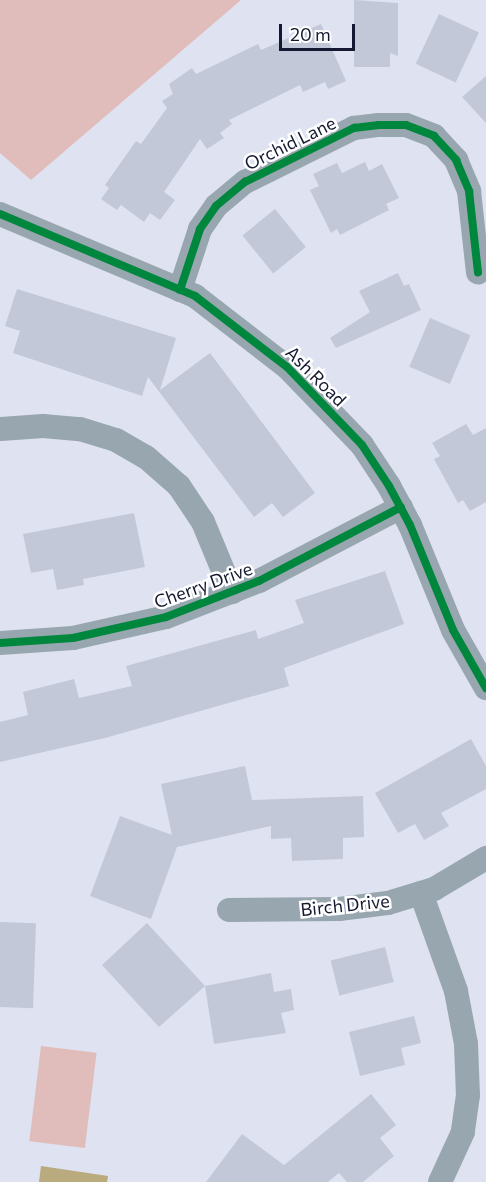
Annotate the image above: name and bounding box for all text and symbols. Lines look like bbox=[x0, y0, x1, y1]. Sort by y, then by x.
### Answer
scale bar bbox=[282, 12, 358, 50]
text: 20 m bbox=[290, 23, 331, 45]
street label: Orchid Lane bbox=[241, 112, 339, 174]
street label: Ash Road bbox=[281, 341, 351, 411]
street label: Cherry Drive bbox=[151, 557, 255, 613]
street label: Birch Drive bbox=[299, 890, 391, 920]

